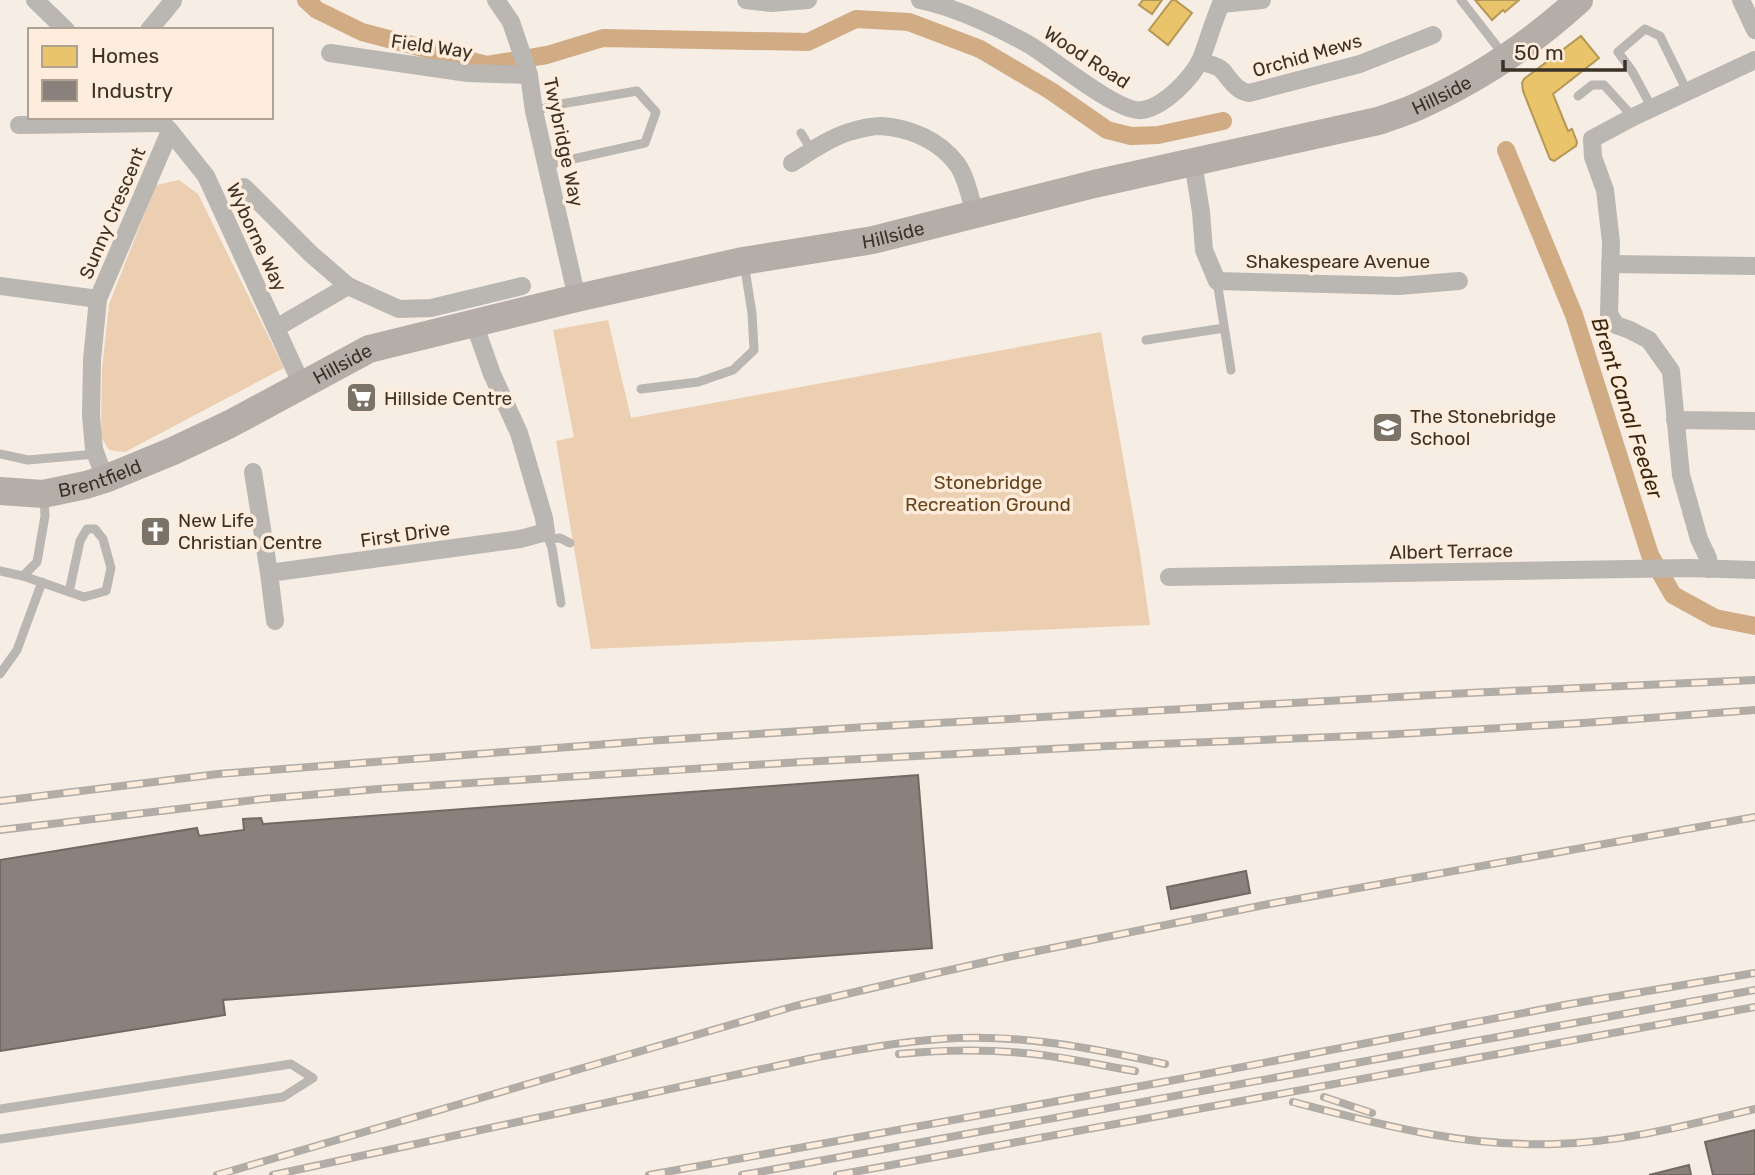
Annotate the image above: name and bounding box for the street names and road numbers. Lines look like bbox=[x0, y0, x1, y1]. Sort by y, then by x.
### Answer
street label: Wood Road bbox=[1040, 21, 1134, 94]
street label: Field Way bbox=[390, 29, 474, 64]
street label: Orchid Mews bbox=[1250, 29, 1364, 82]
street label: Hillside bbox=[1408, 70, 1475, 120]
street label: Twybridge Way bbox=[539, 75, 588, 209]
street label: Sunny Crescent bbox=[74, 143, 151, 282]
street label: Wyborne Way bbox=[221, 179, 292, 295]
street label: Hillside bbox=[860, 216, 927, 254]
street label: Shakespeare Avenue bbox=[1246, 250, 1430, 273]
street label: Hillside bbox=[309, 339, 376, 389]
street label: Brentfield bbox=[56, 454, 145, 503]
street label: First Drive bbox=[359, 517, 451, 552]
street label: Albert Terrace bbox=[1389, 539, 1513, 564]

